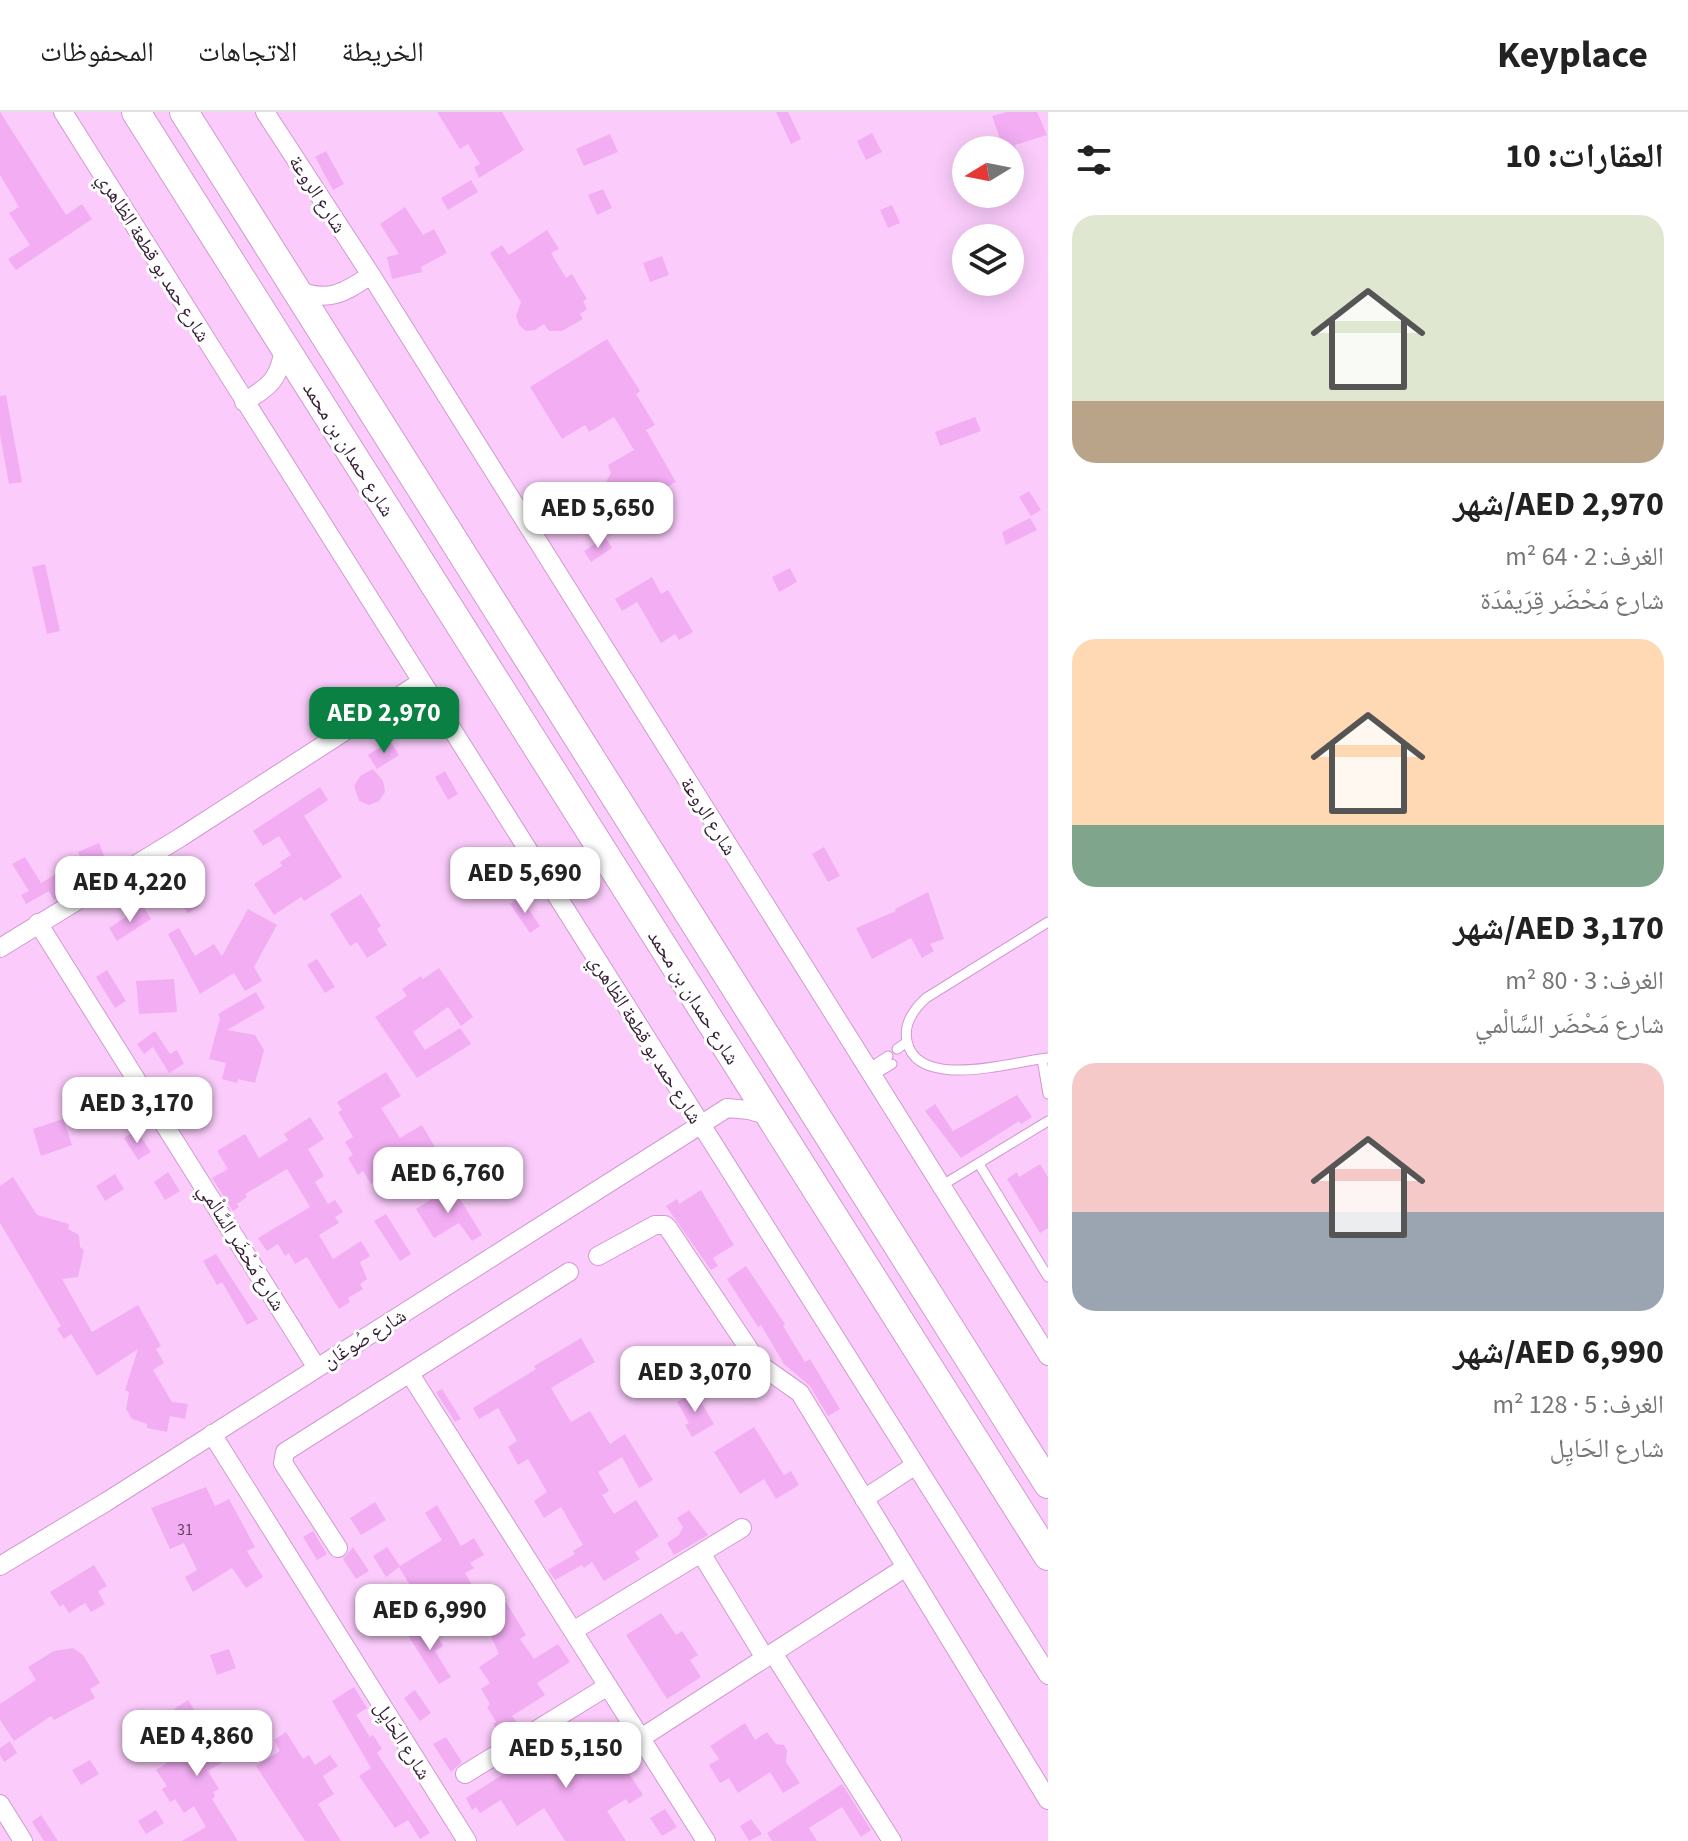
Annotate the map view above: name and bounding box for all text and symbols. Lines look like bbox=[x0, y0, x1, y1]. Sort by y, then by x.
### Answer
text: Keyplace bbox=[1497, 28, 1648, 82]
text: المحفوظات bbox=[40, 32, 154, 72]
text: الاتجاهات bbox=[198, 32, 297, 72]
text: الخريطة bbox=[341, 32, 424, 72]
text: العقارات: 10 bbox=[1505, 132, 1664, 181]
north arrow bbox=[952, 136, 1024, 208]
map controls bbox=[952, 136, 1024, 296]
icon: filters bbox=[1072, 138, 1116, 182]
street label: شارع الروعة bbox=[282, 150, 353, 239]
street label: شارع حمد بو قطعة الظاهري bbox=[89, 167, 217, 348]
button: layers bbox=[952, 224, 1024, 296]
icon: home bbox=[1296, 267, 1440, 411]
street label: شارع حمدان بن محمد bbox=[295, 377, 401, 522]
text: AED 2,970/شهر bbox=[1453, 480, 1664, 529]
pin: AED 5,650 bbox=[506, 482, 690, 550]
text: AED 5,650 bbox=[541, 489, 655, 526]
text: الغرف: 2 · 64 m² bbox=[1505, 538, 1664, 575]
text: شارع مَحْضَر قِرَيمْدَة bbox=[1480, 582, 1664, 619]
pin: AED 2,970 bbox=[292, 687, 476, 755]
icon: home bbox=[1296, 691, 1440, 835]
text: AED 2,970 bbox=[327, 694, 441, 731]
street label: شارع الروعة bbox=[673, 772, 743, 861]
pin: AED 5,690 bbox=[433, 847, 617, 915]
text: AED 5,690 bbox=[468, 854, 582, 891]
pin: AED 4,220 bbox=[38, 856, 222, 924]
text: AED 4,220 bbox=[73, 863, 187, 900]
text: AED 3,170/شهر bbox=[1453, 904, 1664, 953]
street label: شارع حمدان بن محمد bbox=[640, 925, 746, 1070]
street label: شارع حمد بو قطعة الظاهري bbox=[581, 949, 709, 1130]
text: الغرف: 3 · 80 m² bbox=[1505, 962, 1664, 999]
text: شارع مَحْضَر السَّالْمي bbox=[1475, 1006, 1664, 1043]
pin: AED 3,170 bbox=[45, 1077, 229, 1145]
text: AED 3,170 bbox=[80, 1084, 194, 1121]
icon: home bbox=[1296, 1115, 1440, 1259]
pin: AED 6,760 bbox=[356, 1147, 540, 1215]
text: AED 6,760 bbox=[391, 1154, 505, 1191]
street label: شارع مَحْضَر السَّالْمي bbox=[190, 1178, 292, 1317]
street label: شارع صُوغَان bbox=[317, 1302, 412, 1376]
text: AED 6,990/شهر bbox=[1453, 1328, 1664, 1377]
pin: AED 3,070 bbox=[603, 1346, 787, 1414]
text: AED 3,070 bbox=[638, 1353, 752, 1390]
text: الغرف: 5 · 128 m² bbox=[1492, 1386, 1664, 1423]
text: شارع الحَايِل bbox=[1549, 1430, 1664, 1467]
house number: 31 bbox=[177, 1519, 193, 1541]
pin: AED 6,990 bbox=[338, 1584, 522, 1652]
text: AED 6,990 bbox=[373, 1591, 487, 1628]
street label: شارع الحَايِل bbox=[367, 1696, 437, 1785]
pin: AED 4,860 bbox=[105, 1710, 289, 1778]
text: AED 4,860 bbox=[140, 1717, 254, 1754]
pin: AED 5,150 bbox=[474, 1722, 658, 1790]
text: AED 5,150 bbox=[509, 1729, 623, 1766]

